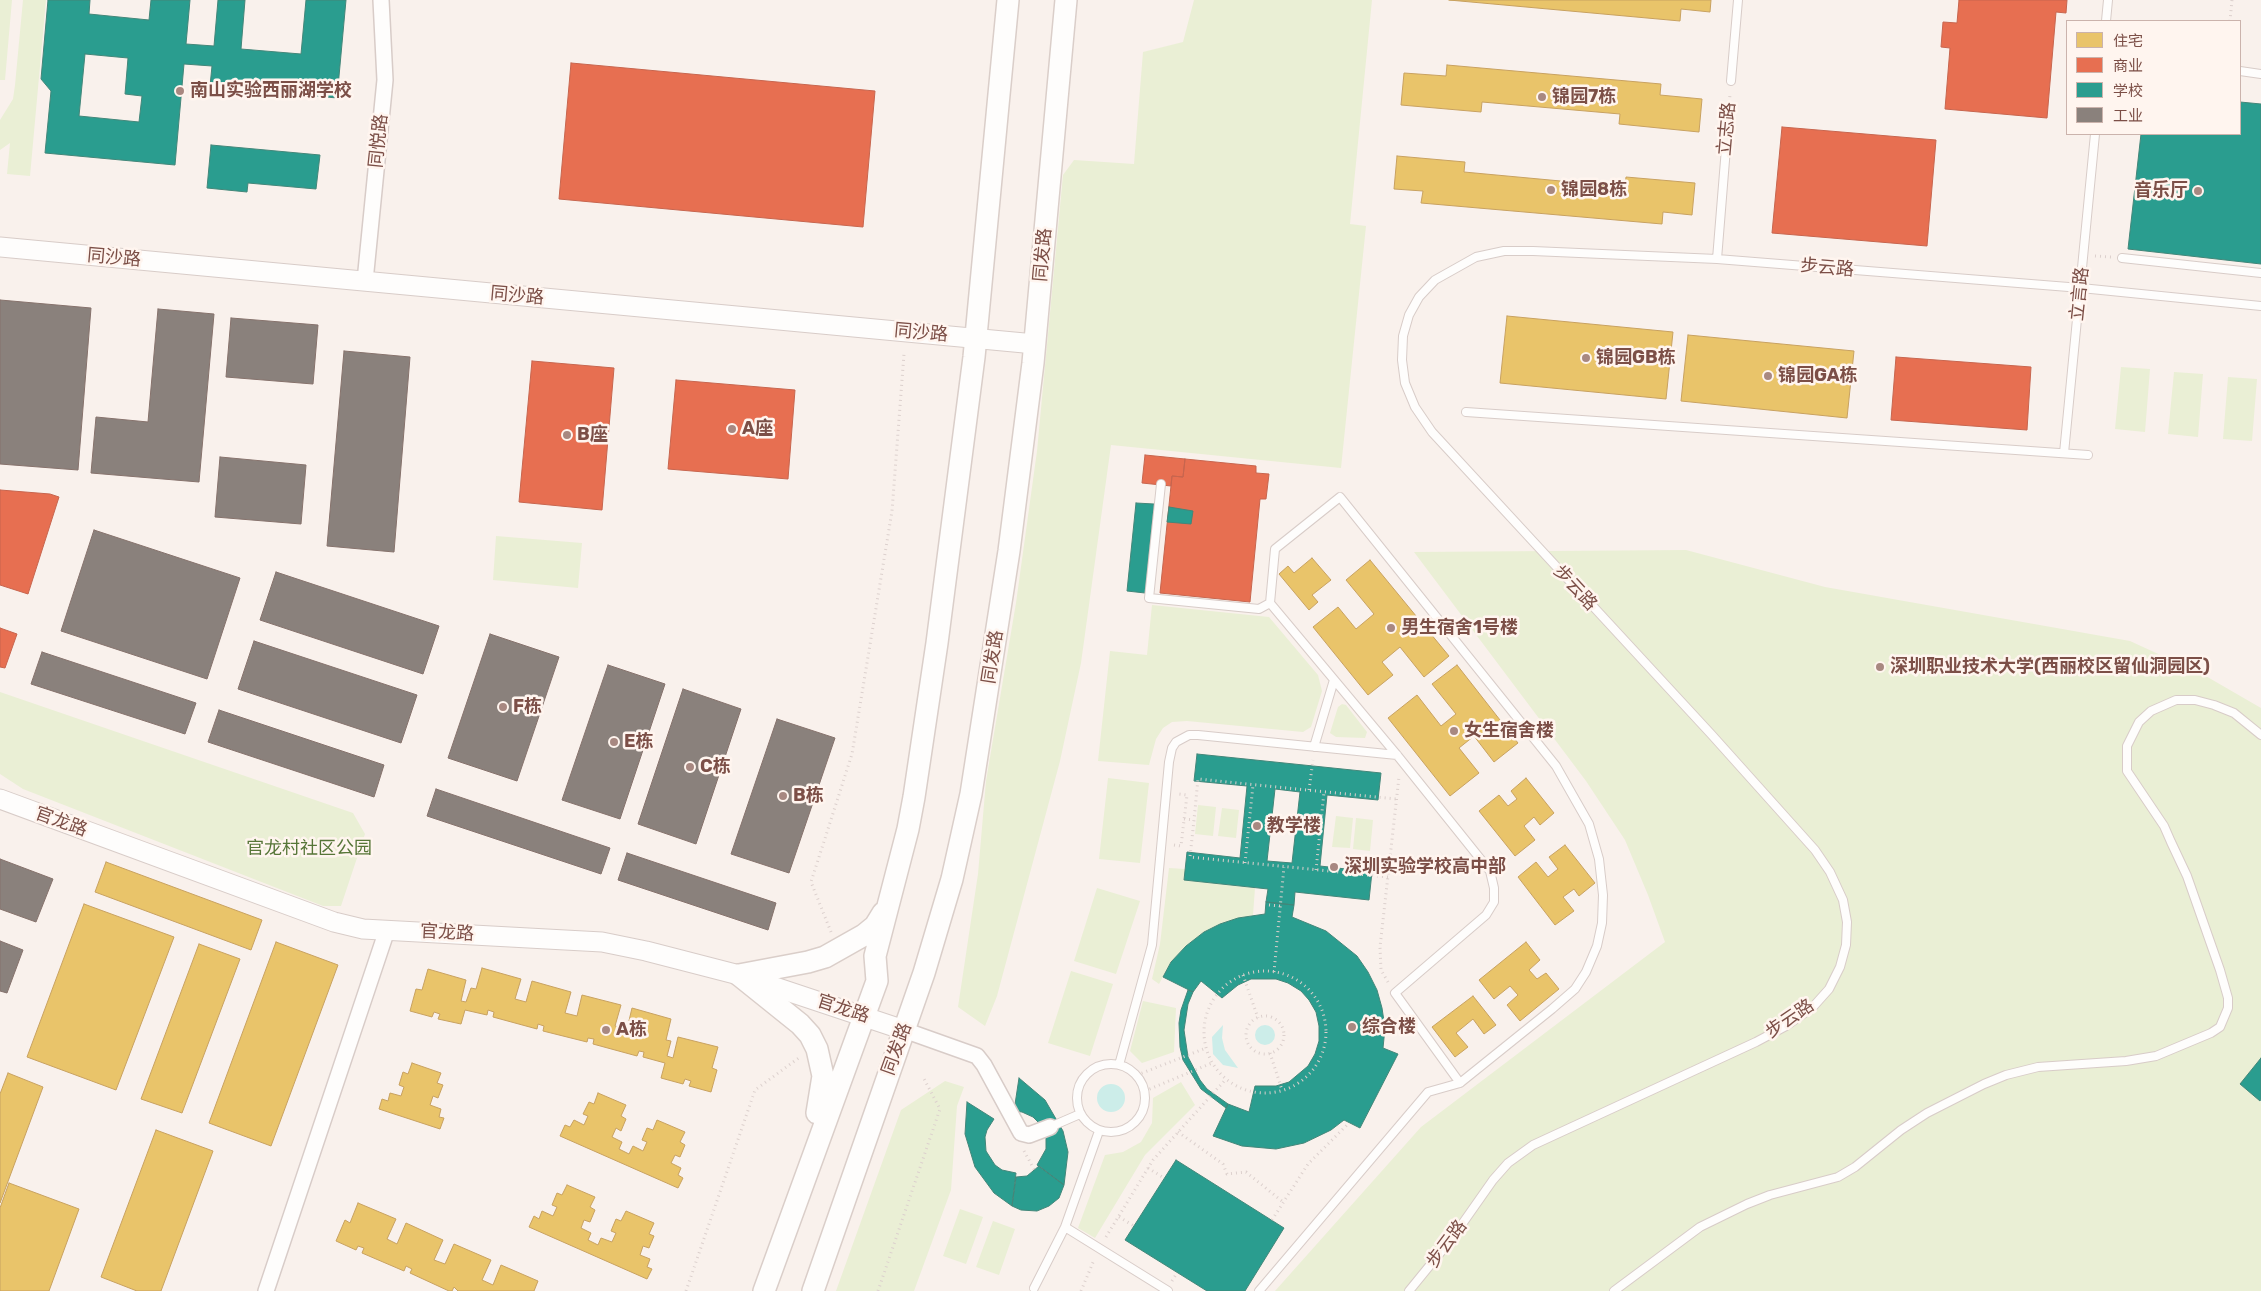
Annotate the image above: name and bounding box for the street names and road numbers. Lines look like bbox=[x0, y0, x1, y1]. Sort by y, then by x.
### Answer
street label: 立志路 bbox=[1714, 101, 1740, 157]
street label: 同悦路 bbox=[365, 113, 393, 169]
street label: 同发路 bbox=[1030, 227, 1056, 283]
street label: 同沙路 bbox=[86, 245, 142, 271]
street label: 步云路 bbox=[1799, 255, 1855, 281]
street label: 立言路 bbox=[2066, 266, 2094, 322]
street label: 同沙路 bbox=[489, 283, 545, 309]
street label: 同沙路 bbox=[893, 320, 949, 346]
street label: 步云路 bbox=[1549, 561, 1601, 615]
street label: 同发路 bbox=[978, 629, 1008, 685]
street label: 官龙路 bbox=[32, 803, 90, 841]
street label: 官龙路 bbox=[419, 921, 475, 945]
street label: 官龙路 bbox=[814, 990, 872, 1028]
street label: 步云路 bbox=[1762, 995, 1818, 1043]
street label: 同发路 bbox=[878, 1020, 916, 1078]
street label: 步云路 bbox=[1422, 1216, 1472, 1272]

